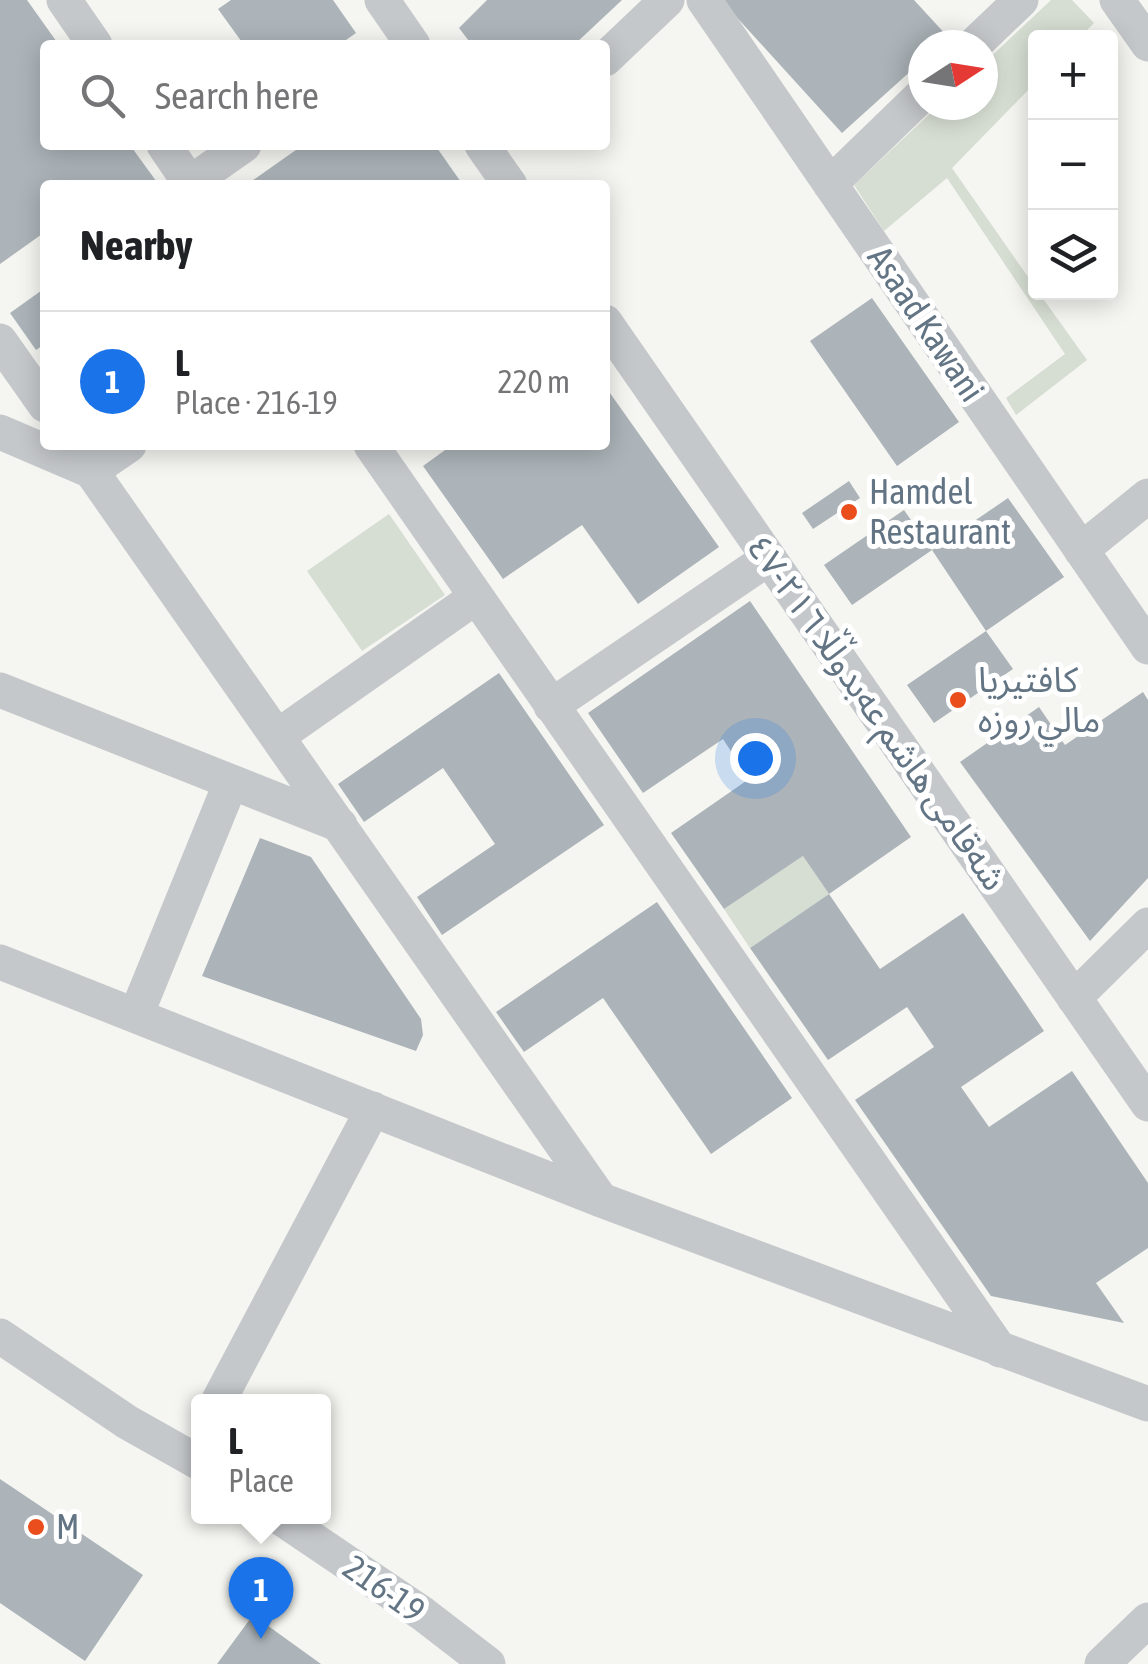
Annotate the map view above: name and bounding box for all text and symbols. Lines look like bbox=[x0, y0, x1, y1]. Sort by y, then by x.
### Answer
north arrow bbox=[908, 30, 998, 120]
map controls bbox=[1028, 30, 1118, 300]
button: + bbox=[1028, 30, 1118, 120]
search box bbox=[40, 40, 610, 150]
icon: search bbox=[75, 68, 130, 123]
text: Search here bbox=[155, 74, 319, 117]
button: − bbox=[1028, 120, 1118, 210]
button: layers bbox=[1028, 210, 1118, 300]
text: Nearby bbox=[80, 221, 193, 269]
street label: Asaad Kawani bbox=[860, 238, 993, 408]
text: L bbox=[175, 341, 190, 384]
text: 1 bbox=[105, 363, 120, 400]
text: 220 m bbox=[497, 363, 570, 400]
text: Place · 216-19 bbox=[175, 384, 338, 421]
place label: Hamdel Restaurant bbox=[869, 471, 1011, 551]
marker: Hamdel Restaurant bbox=[838, 501, 860, 523]
street label: شەقامی هاشم عەبدوڵڵا ٢١٦-٤٧ bbox=[733, 525, 1019, 902]
place label: كافتيريا مالي روزه bbox=[978, 659, 1100, 747]
marker: كافتيريا مالي روزه bbox=[947, 689, 969, 711]
your location bbox=[730, 733, 781, 784]
popup bbox=[191, 1394, 331, 1524]
text: L bbox=[228, 1419, 243, 1462]
text: Place bbox=[228, 1462, 294, 1499]
place label: M bbox=[56, 1506, 79, 1546]
marker: M bbox=[25, 1516, 47, 1538]
street label: 216-19 bbox=[337, 1546, 433, 1630]
pin: 1 bbox=[228, 1556, 294, 1639]

